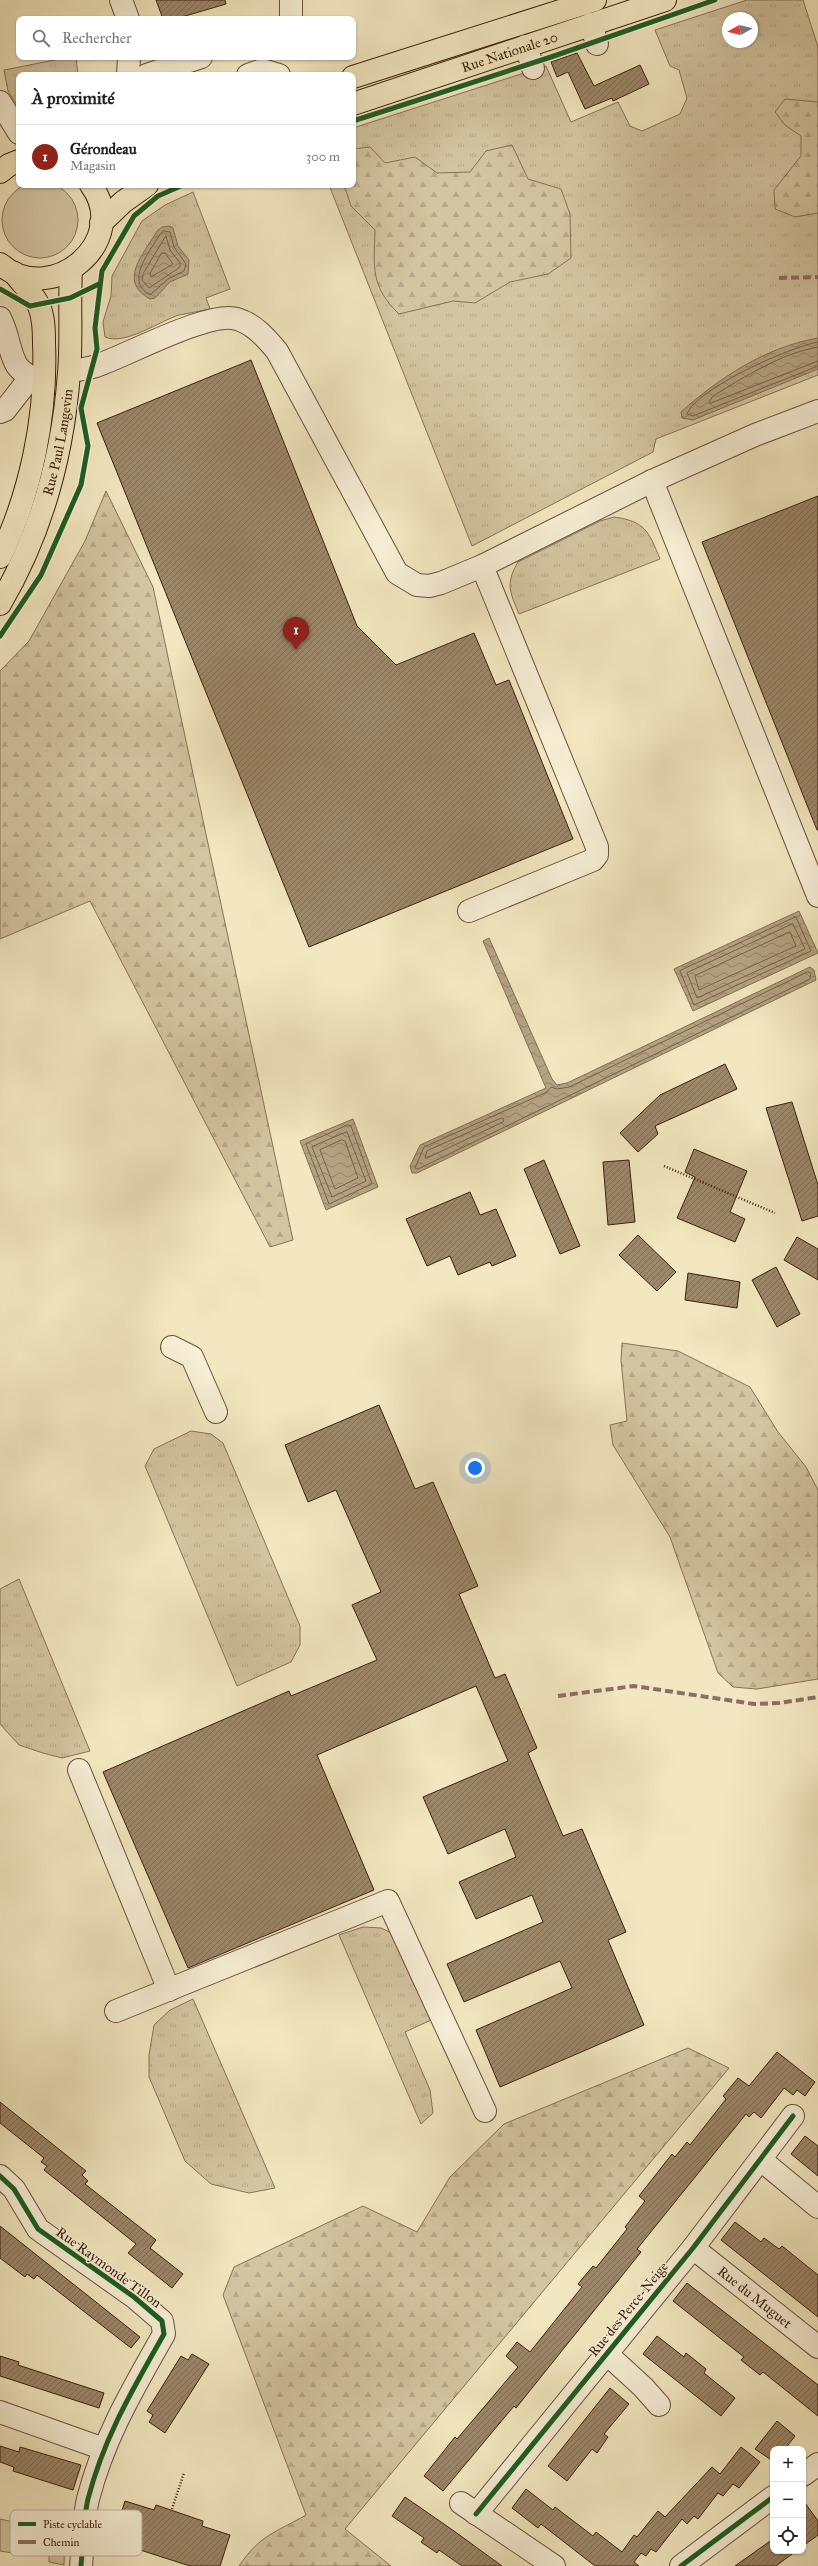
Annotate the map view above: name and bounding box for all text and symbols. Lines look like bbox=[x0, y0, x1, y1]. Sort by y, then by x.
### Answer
north arrow bbox=[722, 12, 758, 48]
search box bbox=[16, 16, 356, 60]
icon: search bbox=[30, 27, 52, 49]
street label: Rue Nationale 20 bbox=[459, 28, 560, 76]
text: Rechercher bbox=[62, 29, 132, 47]
text: À proximité bbox=[32, 88, 115, 109]
text: Gérondeau bbox=[70, 140, 137, 158]
text: 1 bbox=[42, 149, 48, 165]
text: 300 m bbox=[306, 149, 340, 165]
text: Magasin bbox=[70, 158, 116, 174]
street label: Rue Paul Langevin bbox=[39, 388, 77, 498]
pin: 1 bbox=[283, 617, 309, 650]
your location bbox=[465, 1458, 485, 1478]
street label: Rue Raymonde Tillon bbox=[53, 2223, 165, 2312]
street label: Rue des Perce-Neige bbox=[585, 2258, 672, 2360]
street label: Rue du Muguet bbox=[714, 2263, 795, 2332]
map controls bbox=[770, 2446, 806, 2554]
button: + bbox=[770, 2446, 806, 2482]
button: − bbox=[770, 2482, 806, 2518]
legend bbox=[10, 2510, 142, 2556]
text: Piste cyclable bbox=[43, 2518, 102, 2531]
button: locate bbox=[770, 2518, 806, 2554]
text: Chemin bbox=[43, 2536, 79, 2549]

